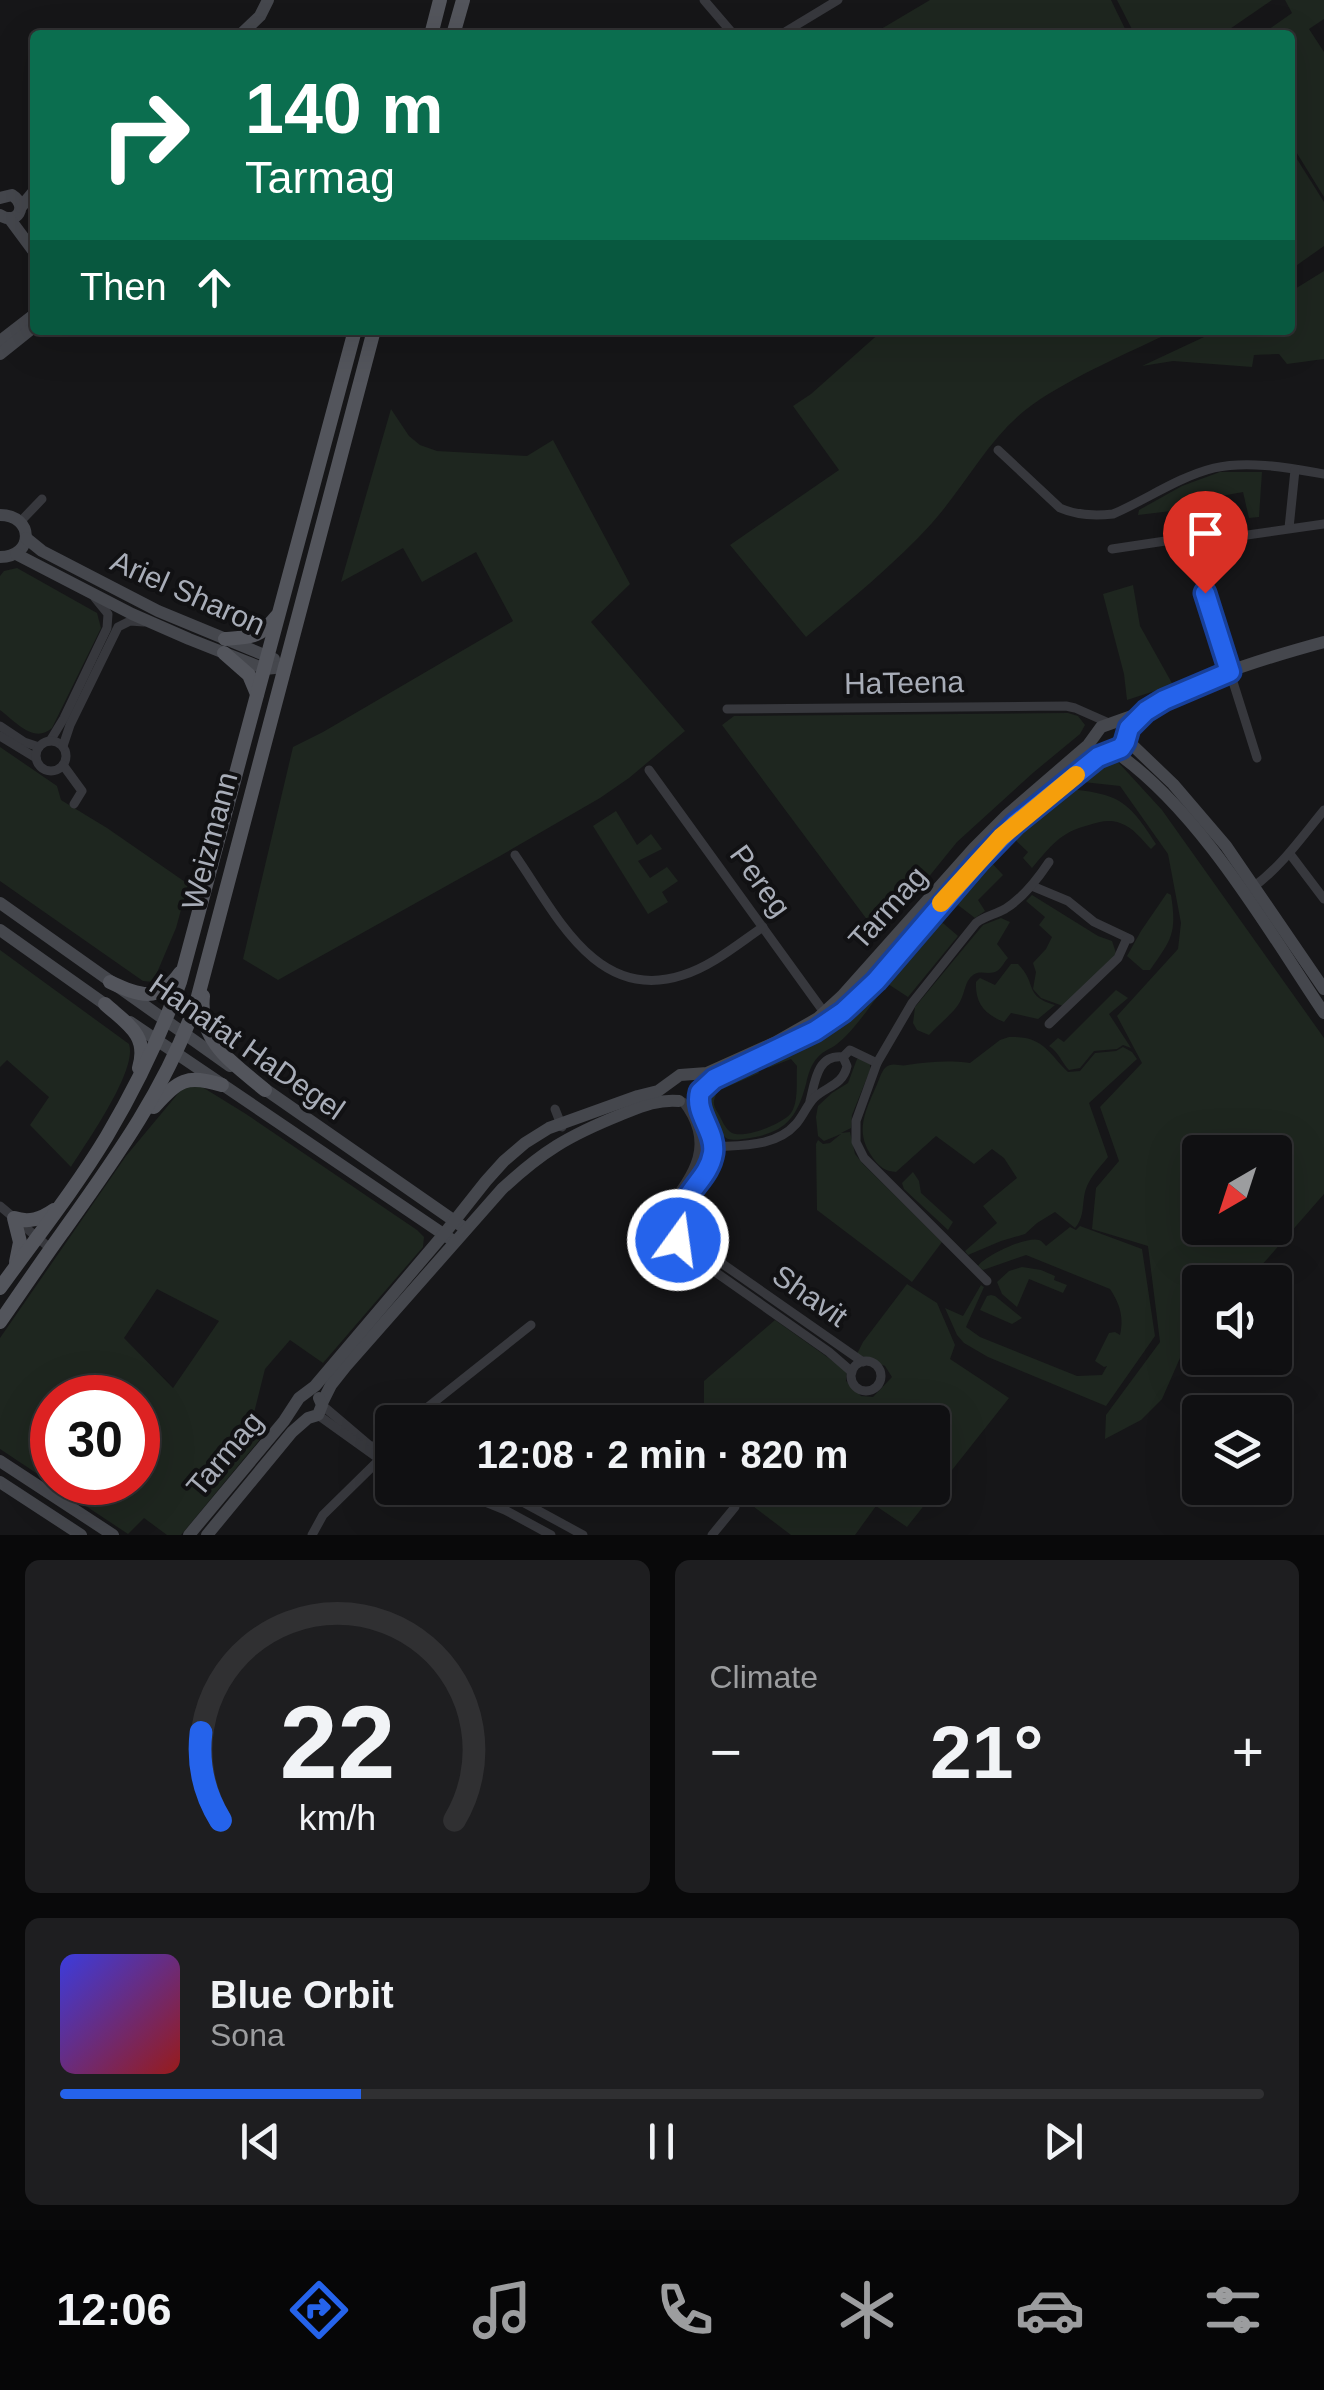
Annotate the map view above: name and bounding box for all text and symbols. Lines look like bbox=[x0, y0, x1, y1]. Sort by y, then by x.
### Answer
icon: right bbox=[80, 70, 210, 200]
text: 140 m bbox=[245, 70, 443, 148]
text: Tarmag bbox=[245, 152, 395, 203]
icon: ahead bbox=[187, 260, 242, 315]
text: Then bbox=[80, 266, 167, 308]
pin bbox=[1163, 491, 1248, 594]
icon: arrive bbox=[1178, 506, 1233, 561]
street label: Ariel Sharon bbox=[106, 544, 270, 641]
street label: HaTeena bbox=[844, 665, 965, 700]
street label: Weizmann bbox=[175, 768, 244, 913]
street label: Pereg bbox=[724, 839, 797, 923]
street label: Tarmag bbox=[842, 859, 933, 956]
street label: Hanafat HaDegel bbox=[144, 967, 351, 1126]
north arrow bbox=[1182, 1135, 1292, 1245]
map controls bbox=[1182, 1135, 1292, 1505]
position arrow bbox=[626, 1188, 730, 1292]
street label: Shavit bbox=[767, 1258, 854, 1333]
button: sound bbox=[1182, 1265, 1292, 1375]
speed limit sign: 30 bbox=[30, 1375, 160, 1505]
button: layers bbox=[1182, 1395, 1292, 1505]
street label: Tarmag bbox=[180, 1405, 269, 1503]
text: 12:08 · 2 min · 820 m bbox=[477, 1434, 848, 1476]
text: Climate bbox=[710, 1659, 818, 1695]
text: 22 bbox=[279, 1684, 395, 1800]
text: 21° bbox=[930, 1710, 1043, 1794]
text: − bbox=[710, 1721, 742, 1783]
text: + bbox=[1232, 1721, 1264, 1783]
text: km/h bbox=[299, 1798, 376, 1838]
text: Blue Orbit bbox=[210, 1974, 394, 2016]
text: Sona bbox=[210, 2017, 285, 2053]
icon: previous bbox=[233, 2114, 288, 2169]
icon: pause bbox=[634, 2114, 689, 2169]
icon: next bbox=[1036, 2114, 1091, 2169]
icon: directions bbox=[284, 2275, 354, 2345]
icon: music bbox=[467, 2275, 537, 2345]
icon: phone bbox=[650, 2275, 720, 2345]
icon: climate bbox=[832, 2275, 902, 2345]
icon: car bbox=[1015, 2275, 1085, 2345]
icon: filters bbox=[1198, 2275, 1268, 2345]
text: 12:06 bbox=[56, 2284, 171, 2335]

